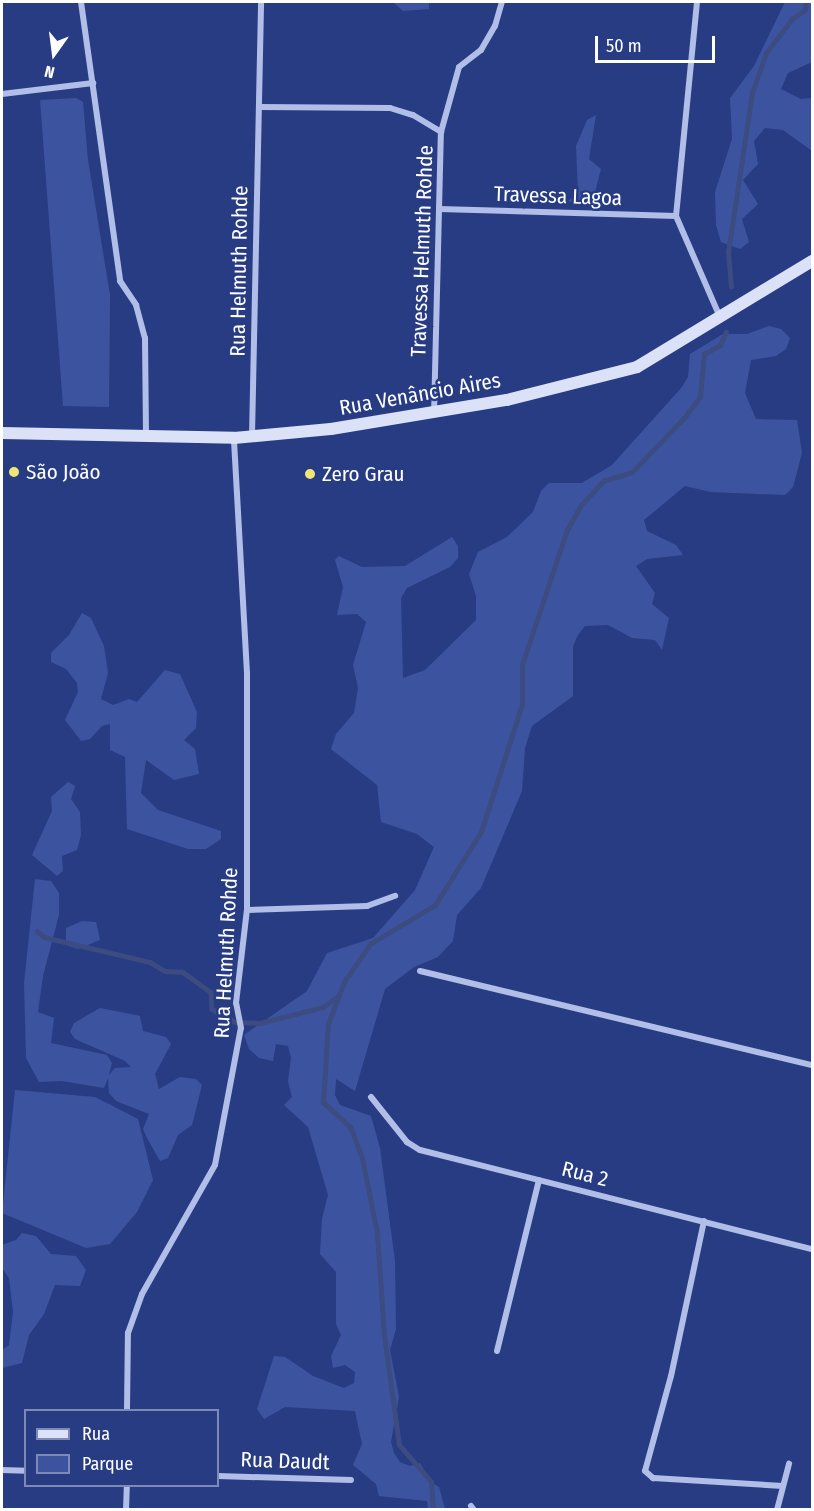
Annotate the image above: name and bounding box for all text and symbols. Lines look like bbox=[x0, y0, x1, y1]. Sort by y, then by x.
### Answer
north arrow bbox=[24, 24, 84, 84]
scale bar bbox=[598, 24, 718, 62]
text: 50 m bbox=[606, 35, 642, 57]
text: N bbox=[43, 62, 56, 82]
street label: Travessa Helmuth Rohde bbox=[406, 145, 438, 357]
street label: Travessa Lagoa bbox=[494, 181, 622, 211]
street label: Rua Helmuth Rohde bbox=[225, 185, 253, 357]
street label: Rua Venâncio Aires bbox=[337, 367, 503, 421]
place label: São João bbox=[26, 459, 101, 485]
place label: Zero Grau bbox=[322, 461, 405, 487]
marker: São João bbox=[7, 465, 21, 479]
marker: Zero Grau bbox=[303, 467, 317, 481]
street label: Rua Helmuth Rohde bbox=[209, 867, 243, 1039]
street label: Rua 2 bbox=[559, 1156, 611, 1192]
legend bbox=[24, 1409, 219, 1487]
text: Rua bbox=[82, 1423, 110, 1445]
street label: Rua Daudt bbox=[240, 1447, 330, 1475]
text: Parque bbox=[82, 1453, 133, 1475]

